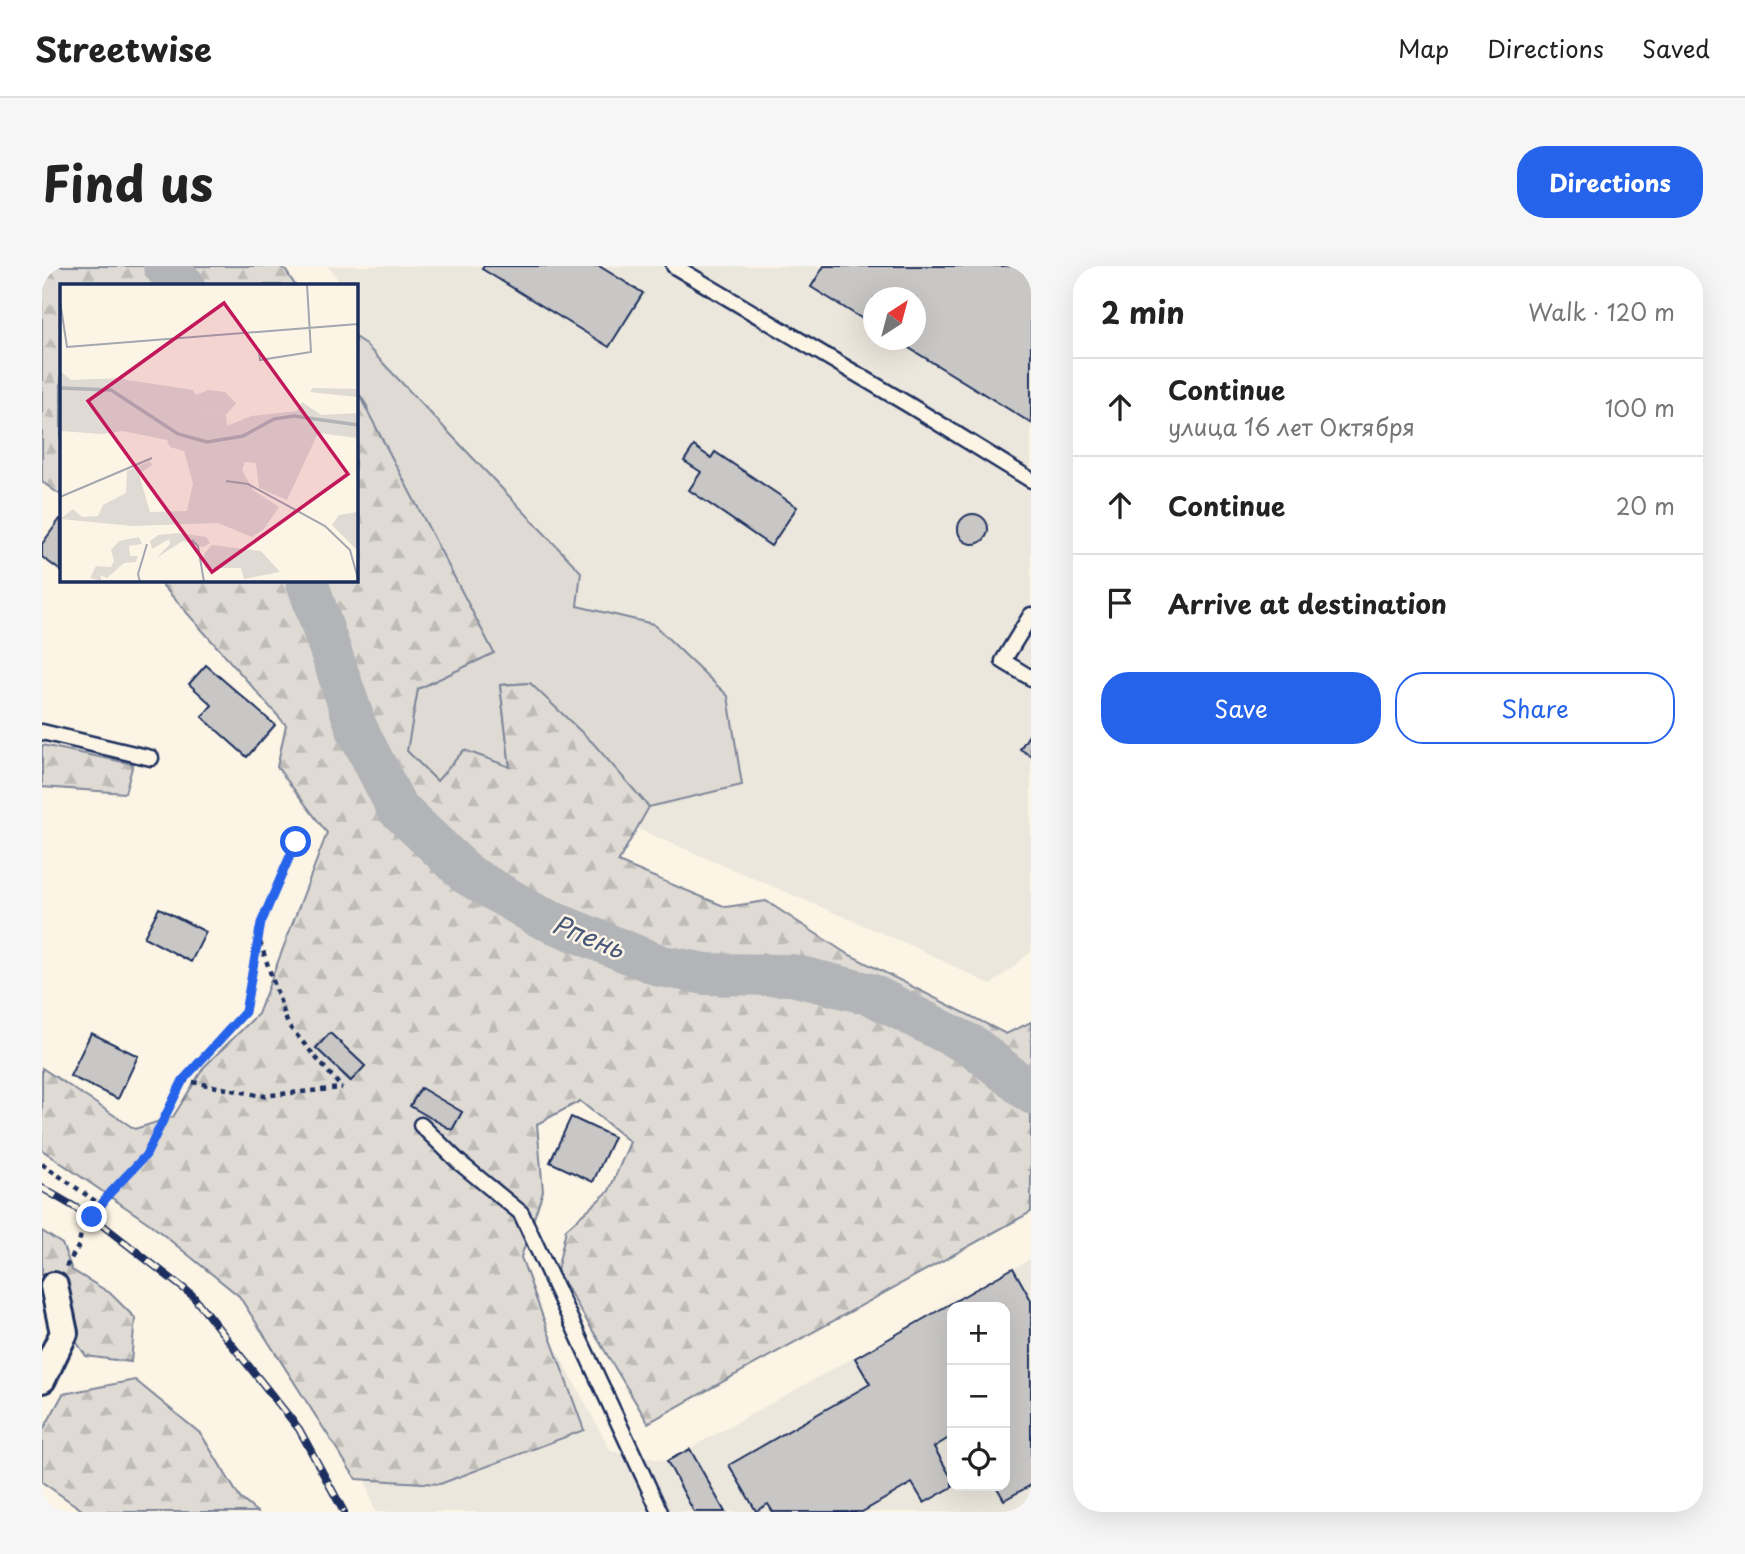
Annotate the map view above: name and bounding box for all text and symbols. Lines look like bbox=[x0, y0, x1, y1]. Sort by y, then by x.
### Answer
text: Streetwise bbox=[35, 23, 212, 73]
text: Map bbox=[1398, 30, 1449, 66]
text: Directions bbox=[1487, 30, 1604, 66]
text: Saved bbox=[1642, 30, 1710, 66]
text: Find us bbox=[42, 145, 213, 219]
button: Directions bbox=[1517, 146, 1703, 218]
inset map bbox=[60, 284, 357, 581]
north arrow bbox=[863, 287, 926, 350]
text: 2 min bbox=[1101, 289, 1185, 334]
text: Walk · 120 m bbox=[1528, 294, 1675, 329]
text: Continue bbox=[1168, 370, 1285, 409]
icon: ahead bbox=[1101, 388, 1139, 426]
text: 100 m bbox=[1605, 390, 1675, 425]
text: улица 16 лет Октября bbox=[1168, 409, 1415, 444]
icon: ahead bbox=[1101, 486, 1139, 524]
text: Continue bbox=[1168, 486, 1285, 525]
text: 20 m bbox=[1616, 488, 1675, 523]
icon: arrive bbox=[1101, 584, 1139, 622]
text: Arrive at destination bbox=[1168, 584, 1447, 623]
button: Save bbox=[1101, 672, 1381, 744]
button: Share bbox=[1395, 672, 1675, 744]
route start bbox=[280, 826, 311, 857]
water label: Рпень bbox=[547, 904, 632, 968]
route end bbox=[76, 1201, 107, 1232]
map controls bbox=[947, 1302, 1010, 1491]
button: + bbox=[947, 1302, 1010, 1365]
button: − bbox=[947, 1365, 1010, 1428]
button: locate bbox=[947, 1428, 1010, 1491]

